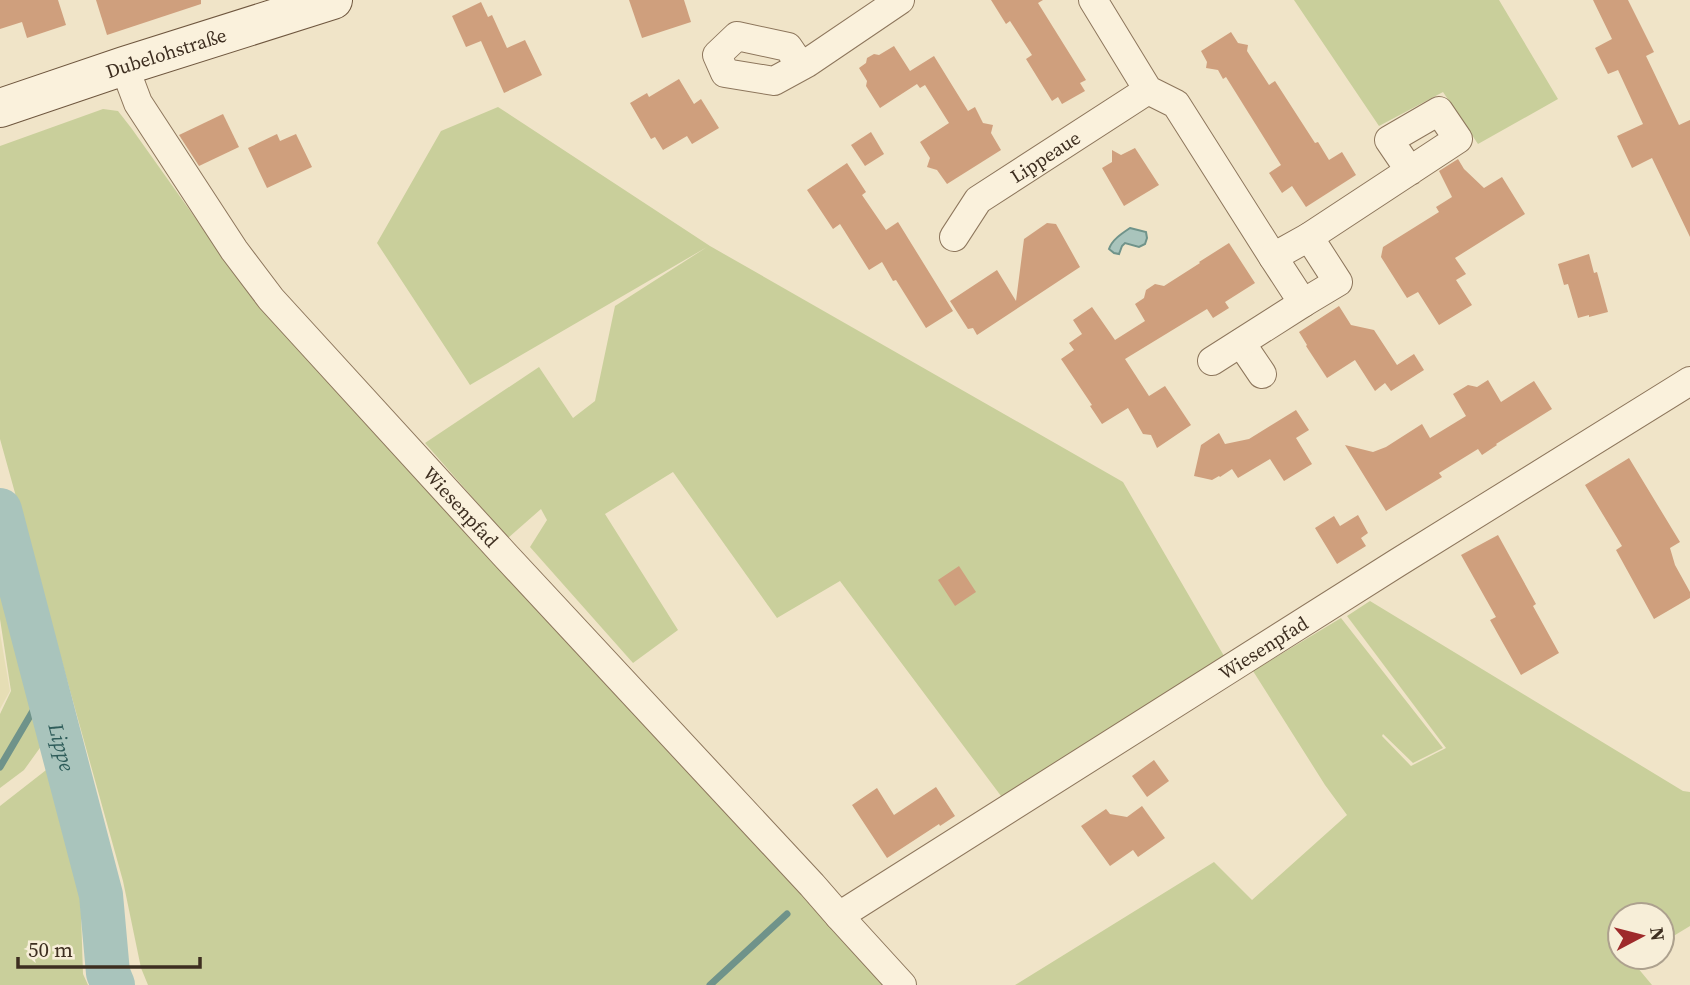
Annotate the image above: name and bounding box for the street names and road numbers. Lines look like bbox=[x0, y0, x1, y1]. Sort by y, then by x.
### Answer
street label: Dubelohstraße bbox=[102, 21, 230, 84]
street label: Lippeaue bbox=[1005, 124, 1085, 189]
street label: Wiesenpfad bbox=[417, 461, 505, 553]
street label: Wiesenpfad bbox=[1214, 610, 1313, 686]

